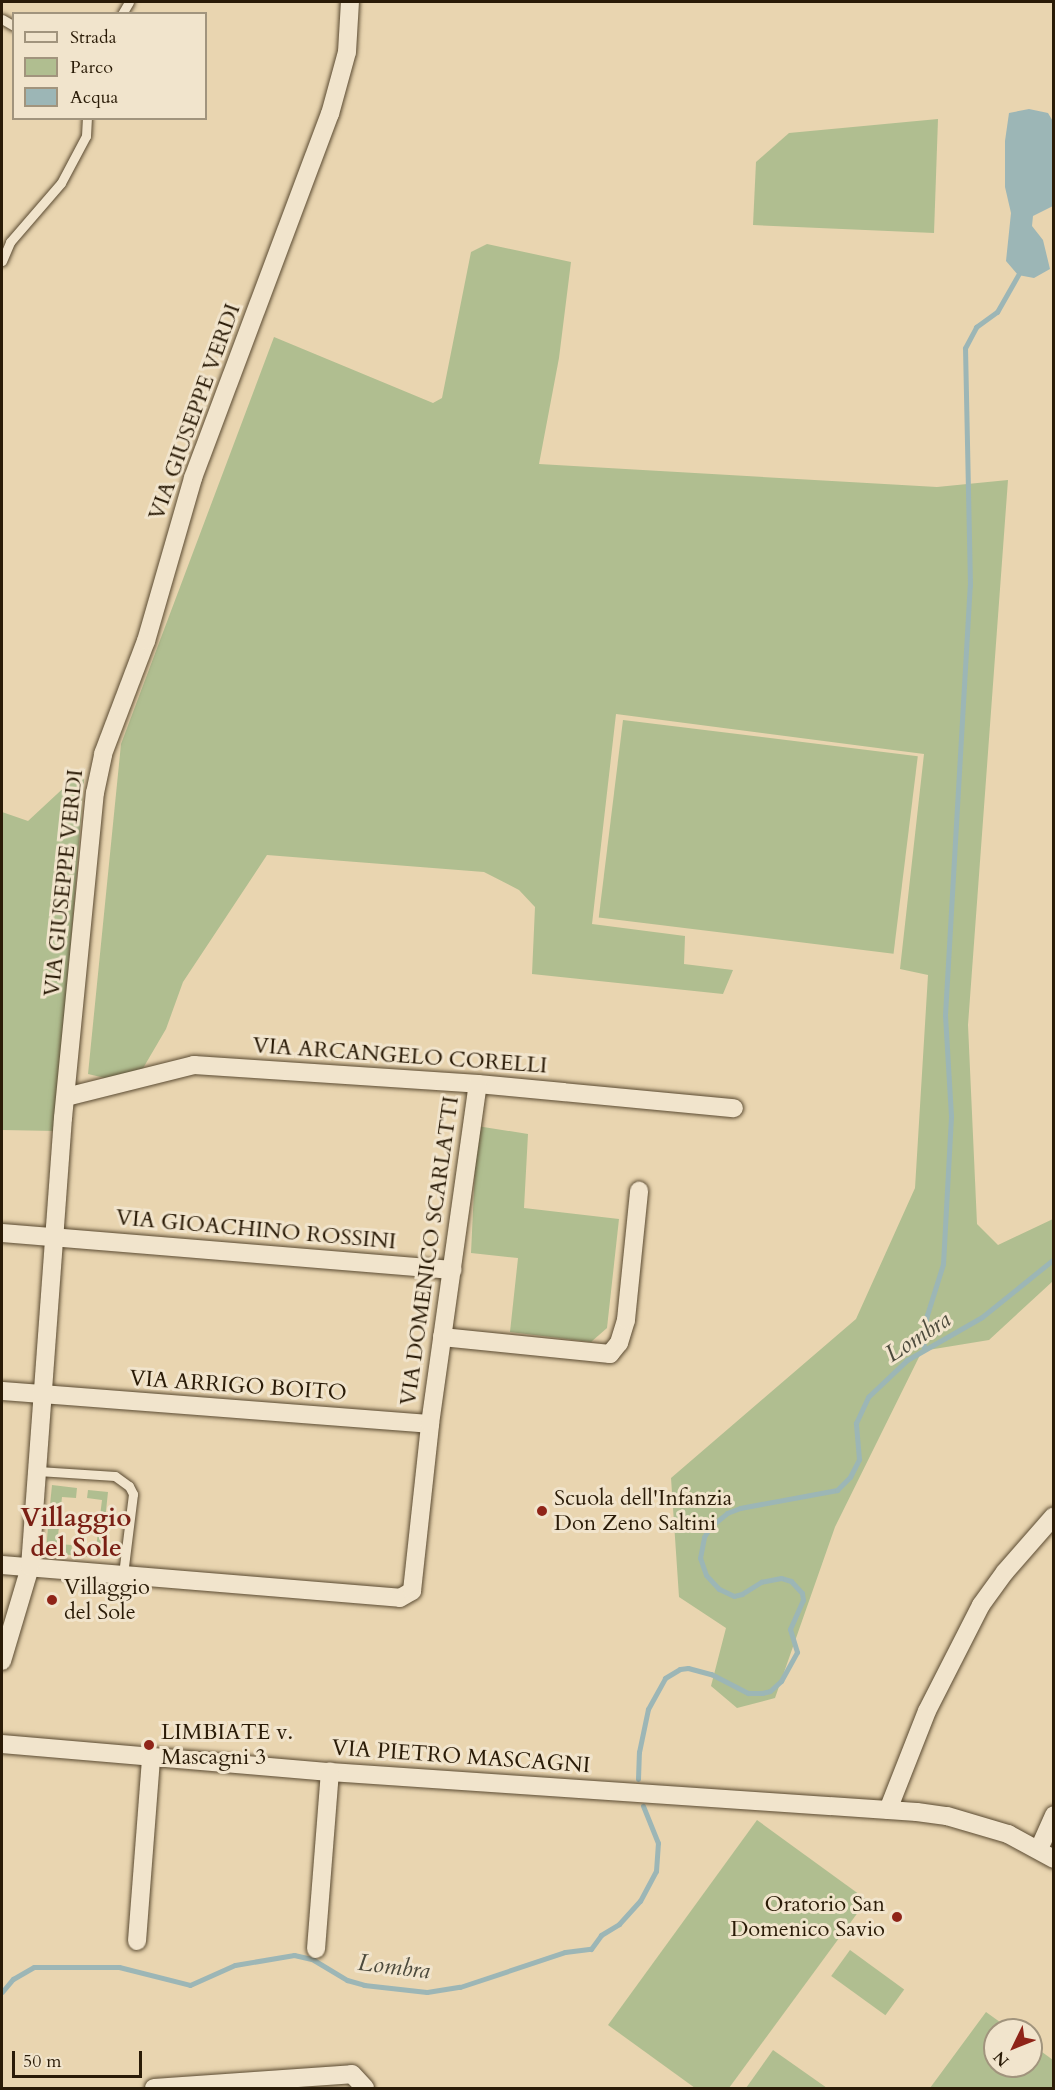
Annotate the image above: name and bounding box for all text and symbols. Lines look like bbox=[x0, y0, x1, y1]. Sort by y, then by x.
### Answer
legend bbox=[12, 12, 207, 120]
text: Strada bbox=[70, 25, 116, 50]
text: Parco bbox=[70, 55, 113, 80]
text: Acqua bbox=[70, 85, 118, 110]
street label: VIA GIUSEPPE VERDI bbox=[144, 300, 246, 524]
street label: VIA GIUSEPPE VERDI bbox=[39, 768, 89, 998]
street label: VIA ARCANGELO CORELLI bbox=[252, 1033, 548, 1079]
street label: VIA DOMENICO SCARLATTI bbox=[395, 1095, 465, 1407]
street label: VIA GIOACHINO ROSSINI bbox=[115, 1205, 397, 1255]
water label: Lombra bbox=[880, 1305, 956, 1369]
street label: VIA ARRIGO BOITO bbox=[128, 1365, 348, 1407]
place label: Scuola dell'Infanzia Don Zeno Saltini bbox=[554, 1485, 732, 1536]
district label: Villaggio del Sole bbox=[21, 1502, 131, 1564]
marker: Scuola dell'Infanzia Don Zeno Saltini bbox=[535, 1504, 549, 1518]
place label: Villaggio del Sole bbox=[64, 1574, 150, 1626]
marker: Villaggio del Sole bbox=[45, 1593, 59, 1607]
place label: LIMBIATE v. Mascagni 3 bbox=[161, 1719, 293, 1771]
street label: VIA PIETRO MASCAGNI bbox=[331, 1735, 591, 1779]
marker: LIMBIATE v. Mascagni 3 bbox=[142, 1738, 156, 1752]
place label: Oratorio San Domenico Savio bbox=[730, 1891, 885, 1942]
marker: Oratorio San Domenico Savio bbox=[890, 1910, 904, 1924]
water label: Lombra bbox=[356, 1948, 432, 1986]
north arrow bbox=[983, 2018, 1043, 2078]
scale bar bbox=[15, 2039, 146, 2077]
text: N bbox=[989, 2046, 1014, 2071]
text: 50 m bbox=[23, 2049, 62, 2074]

